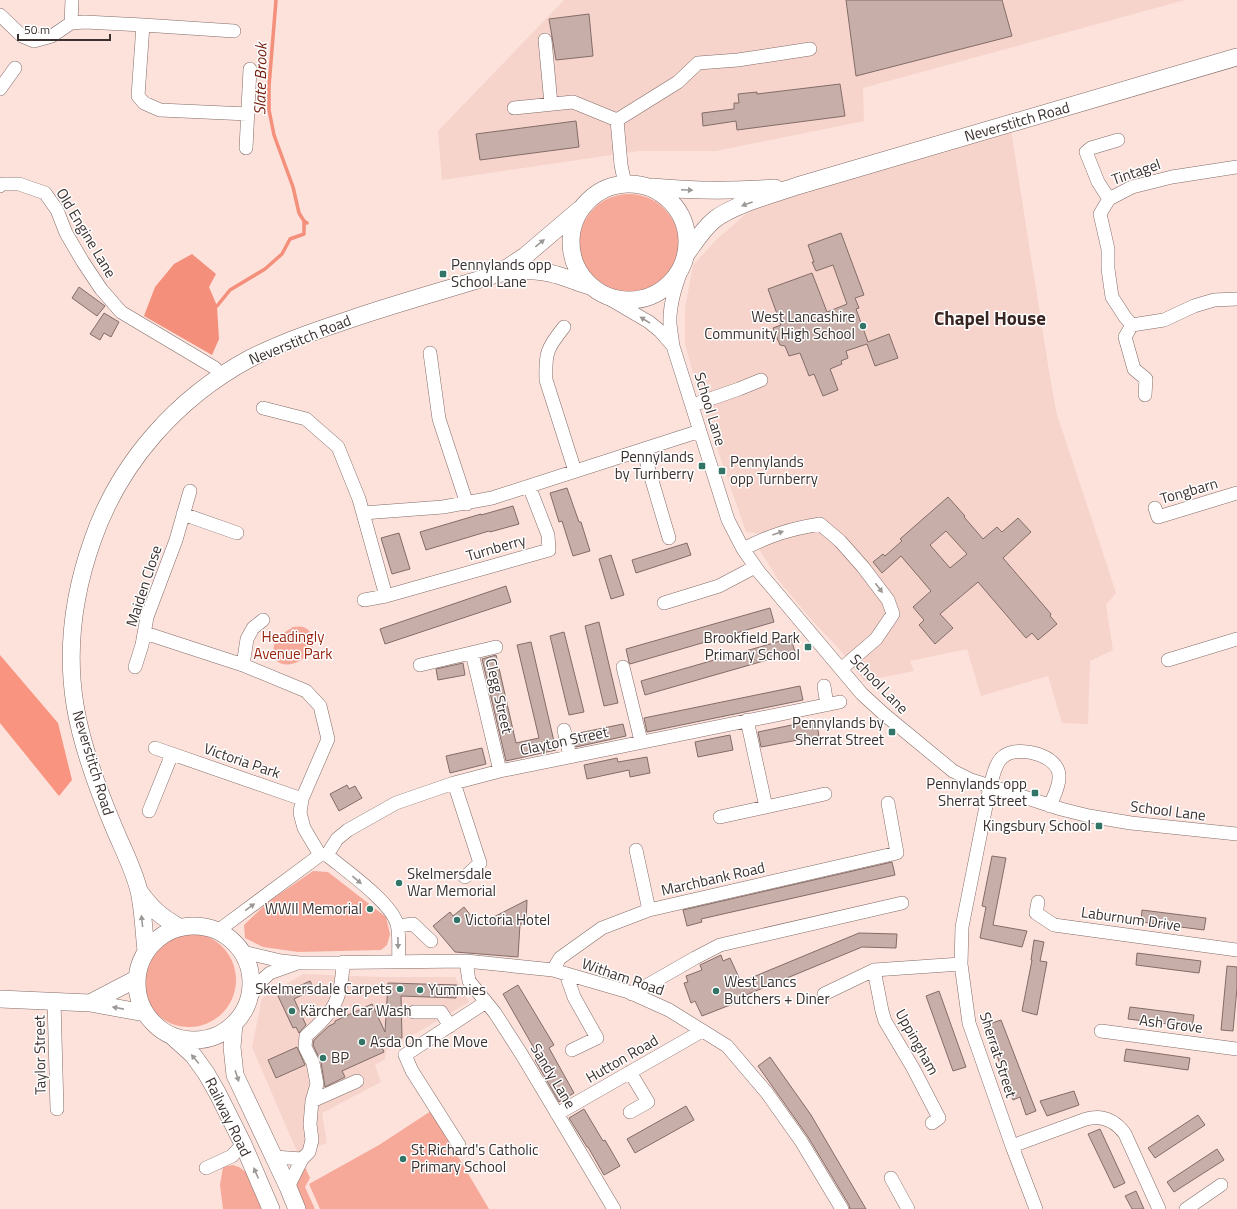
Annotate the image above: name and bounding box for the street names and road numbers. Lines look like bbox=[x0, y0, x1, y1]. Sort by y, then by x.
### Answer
street label: Neverstitch Road bbox=[962, 96, 1072, 148]
street label: Tintagel bbox=[1108, 152, 1164, 191]
street label: Old Engine Lane bbox=[51, 183, 122, 282]
street label: Neverstitch Road bbox=[245, 309, 354, 371]
street label: School Lane bbox=[688, 369, 733, 448]
street label: Tongbarn bbox=[1157, 471, 1220, 510]
street label: Turnberry bbox=[463, 528, 528, 567]
street label: Maiden Close bbox=[120, 542, 167, 630]
street label: School Lane bbox=[845, 648, 914, 719]
street label: Clegg Street bbox=[480, 656, 519, 737]
street label: Neverstitch Road bbox=[67, 708, 120, 818]
street label: Clayton Street bbox=[518, 720, 611, 761]
street label: Victoria Park bbox=[201, 737, 284, 784]
street label: School Lane bbox=[1129, 794, 1207, 827]
street label: Marchbank Road bbox=[659, 855, 767, 902]
street label: Laburnum Drive bbox=[1080, 900, 1182, 937]
street label: Witham Road bbox=[579, 952, 667, 1001]
street label: Uppingham bbox=[890, 1004, 945, 1079]
street label: Ash Grove bbox=[1138, 1008, 1204, 1039]
street label: Sherrat Street bbox=[974, 1009, 1023, 1101]
street label: Taylor Street bbox=[27, 1014, 52, 1095]
street label: Hutton Road bbox=[581, 1029, 662, 1089]
street label: Sandy Lane bbox=[525, 1039, 582, 1113]
street label: Railway Road bbox=[199, 1073, 257, 1160]

